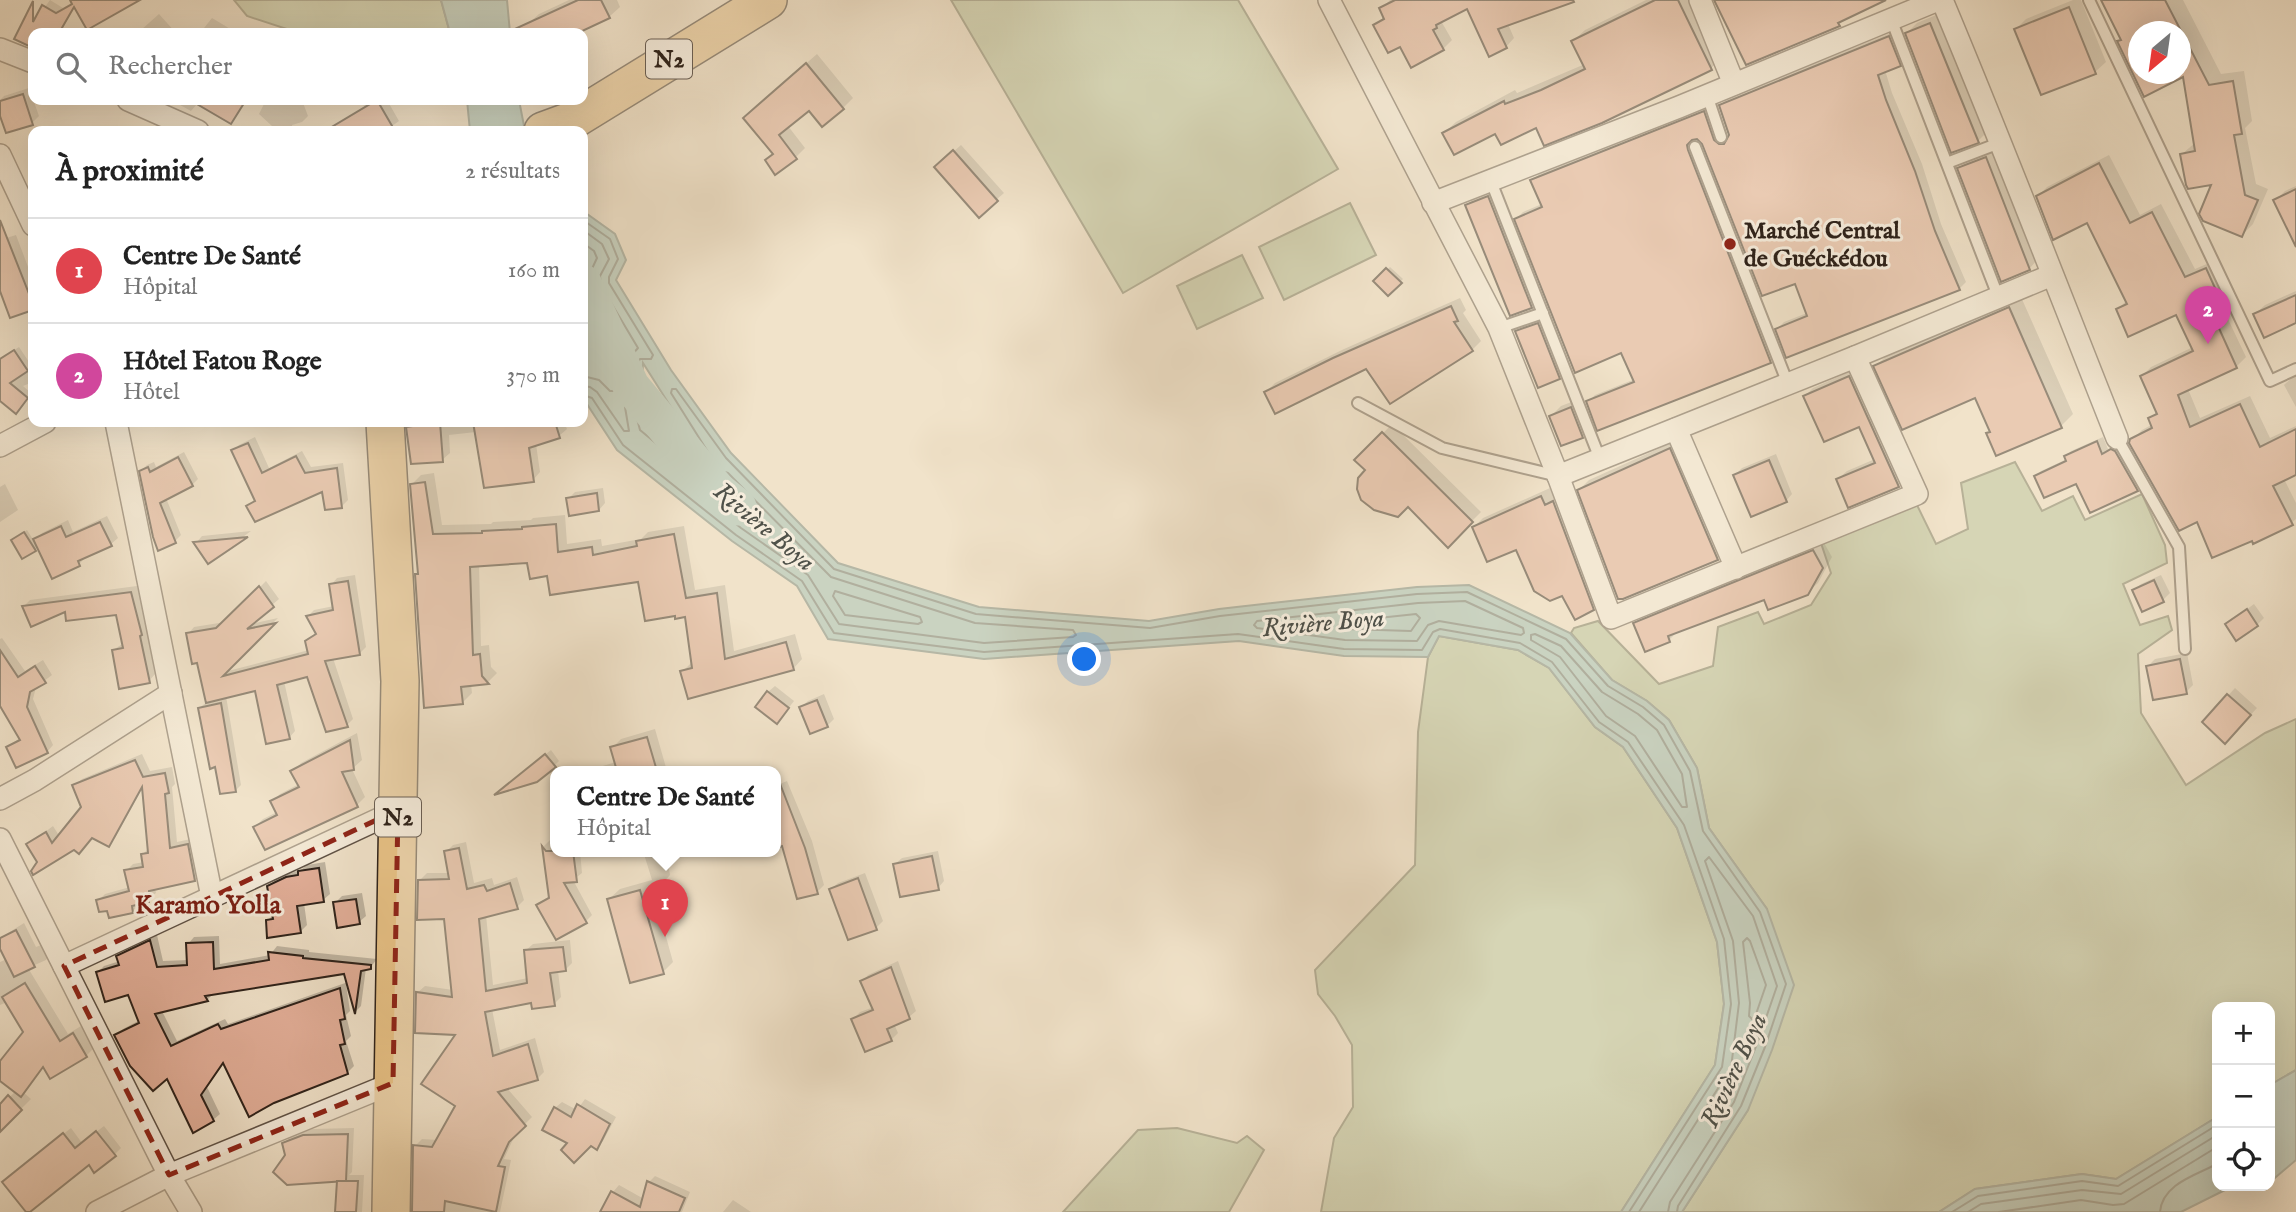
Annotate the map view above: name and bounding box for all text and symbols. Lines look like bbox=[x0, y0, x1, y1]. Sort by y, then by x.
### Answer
north arrow bbox=[2128, 21, 2191, 84]
search box bbox=[28, 28, 588, 105]
road number: N2 bbox=[646, 40, 692, 78]
icon: search bbox=[52, 48, 90, 86]
text: Rechercher bbox=[108, 50, 232, 83]
text: À proximité bbox=[56, 153, 204, 191]
text: 2 résultats bbox=[465, 157, 560, 186]
place label: Marché Central de Guéckédou bbox=[1744, 216, 1900, 275]
marker: Marché Central de Guéckédou bbox=[1722, 236, 1738, 252]
text: Centre De Santé bbox=[123, 240, 301, 273]
text: 1 bbox=[75, 256, 83, 285]
text: 160 m bbox=[508, 256, 560, 285]
text: Hôpital bbox=[123, 273, 197, 302]
pin: 2 bbox=[2185, 286, 2231, 344]
text: Hôtel Fatou Roge bbox=[123, 345, 322, 378]
text: 2 bbox=[74, 361, 84, 390]
text: 370 m bbox=[507, 361, 560, 390]
text: Hôtel bbox=[123, 378, 180, 407]
water label: Rivière Boya bbox=[706, 475, 822, 579]
water label: Rivière Boya bbox=[1261, 602, 1386, 645]
your location bbox=[1067, 642, 1101, 676]
popup bbox=[550, 766, 781, 857]
text: Centre De Santé bbox=[576, 781, 755, 814]
road number: N2 bbox=[375, 797, 421, 836]
text: Hôpital bbox=[576, 814, 651, 843]
pin: 1 bbox=[642, 879, 688, 937]
district label: Karamo Yolla bbox=[135, 889, 282, 922]
map controls bbox=[2212, 1002, 2275, 1191]
button: + bbox=[2212, 1002, 2275, 1065]
water label: Rivière Boya bbox=[1693, 1008, 1775, 1133]
button: − bbox=[2212, 1065, 2275, 1128]
button: locate bbox=[2212, 1128, 2275, 1191]

